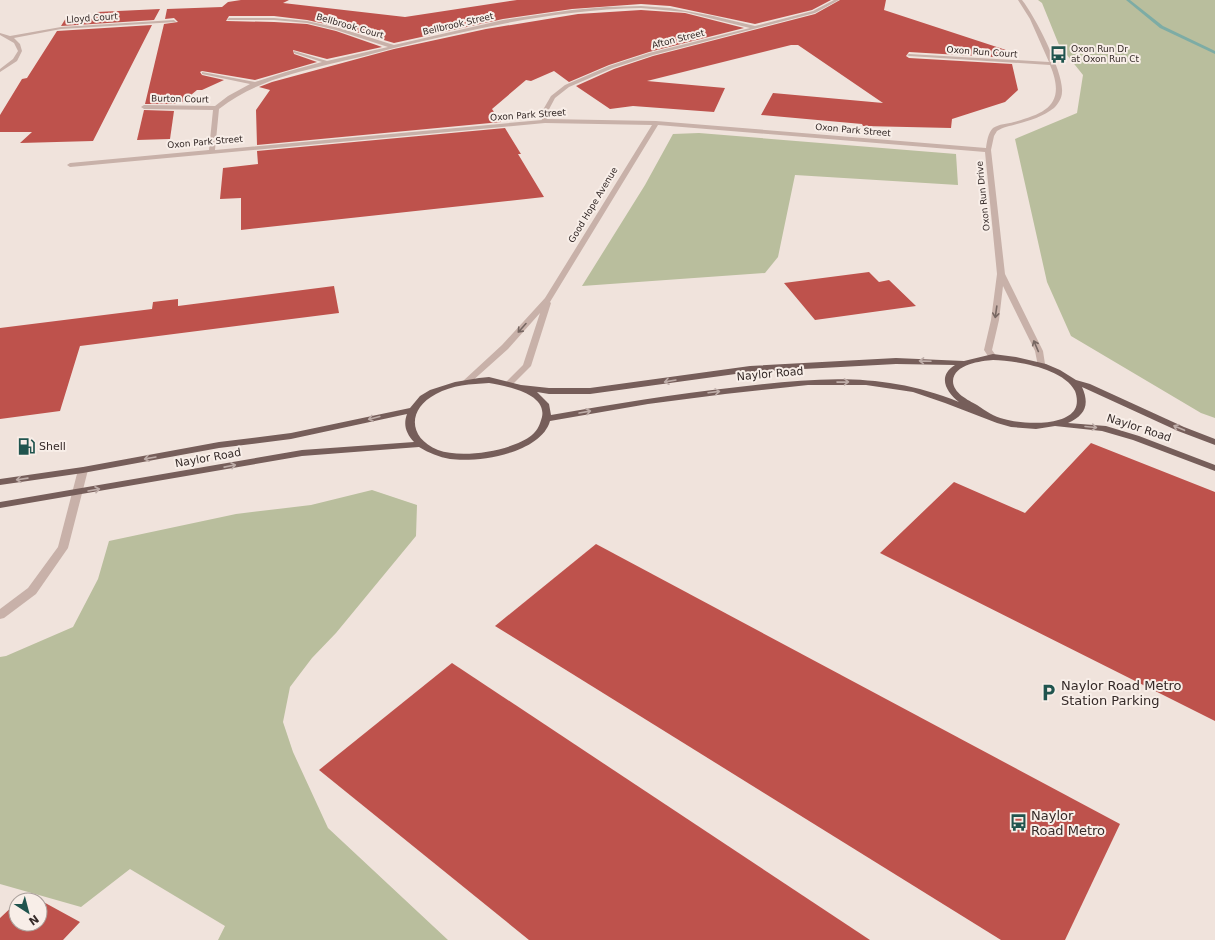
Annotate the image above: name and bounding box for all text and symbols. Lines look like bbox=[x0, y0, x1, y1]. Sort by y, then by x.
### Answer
street label: Lloyd Court bbox=[66, 11, 119, 25]
street label: Bellbrook Street bbox=[422, 11, 495, 37]
street label: Bellbrook Court bbox=[315, 12, 385, 41]
street label: Afton Street bbox=[651, 28, 706, 50]
bus stop icon: Oxon Run Dr at Oxon Run Ct bbox=[1048, 44, 1068, 64]
place label: Oxon Run Dr at Oxon Run Ct bbox=[1071, 44, 1140, 64]
street label: Oxon Run Court bbox=[946, 45, 1018, 59]
street label: Burton Court bbox=[151, 93, 210, 105]
street label: Oxon Park Street bbox=[490, 107, 567, 123]
street label: Oxon Park Street bbox=[815, 122, 892, 138]
street label: Oxon Park Street bbox=[167, 134, 244, 150]
street label: Oxon Run Drive bbox=[974, 160, 992, 231]
street label: Good Hope Avenue bbox=[566, 165, 620, 245]
one-way arrow bbox=[992, 305, 1000, 318]
one-way arrow bbox=[517, 323, 527, 333]
one-way arrow bbox=[1032, 341, 1040, 353]
one-way arrow bbox=[919, 357, 932, 365]
street label: Naylor Road bbox=[736, 365, 804, 383]
one-way arrow bbox=[664, 377, 677, 385]
one-way arrow bbox=[836, 378, 849, 386]
one-way arrow bbox=[707, 388, 720, 396]
one-way arrow bbox=[578, 408, 591, 416]
street label: Naylor Road bbox=[1105, 411, 1173, 445]
one-way arrow bbox=[368, 414, 381, 422]
one-way arrow bbox=[1085, 424, 1098, 431]
one-way arrow bbox=[1173, 424, 1185, 431]
fuel station icon: Shell bbox=[16, 436, 36, 456]
place label: Shell bbox=[39, 440, 66, 453]
street label: Naylor Road bbox=[174, 446, 242, 470]
one-way arrow bbox=[144, 454, 157, 462]
one-way arrow bbox=[223, 462, 236, 470]
one-way arrow bbox=[16, 475, 29, 483]
one-way arrow bbox=[87, 486, 100, 494]
place label: Naylor Road Metro Station Parking bbox=[1061, 678, 1182, 708]
parking icon: Naylor Road Metro Station Parking bbox=[1038, 682, 1058, 702]
place label: Naylor Road Metro bbox=[1031, 808, 1105, 838]
bus stop icon: Naylor Road Metro bbox=[1008, 812, 1028, 832]
north arrow bbox=[8, 892, 48, 932]
text: N bbox=[26, 912, 41, 928]

